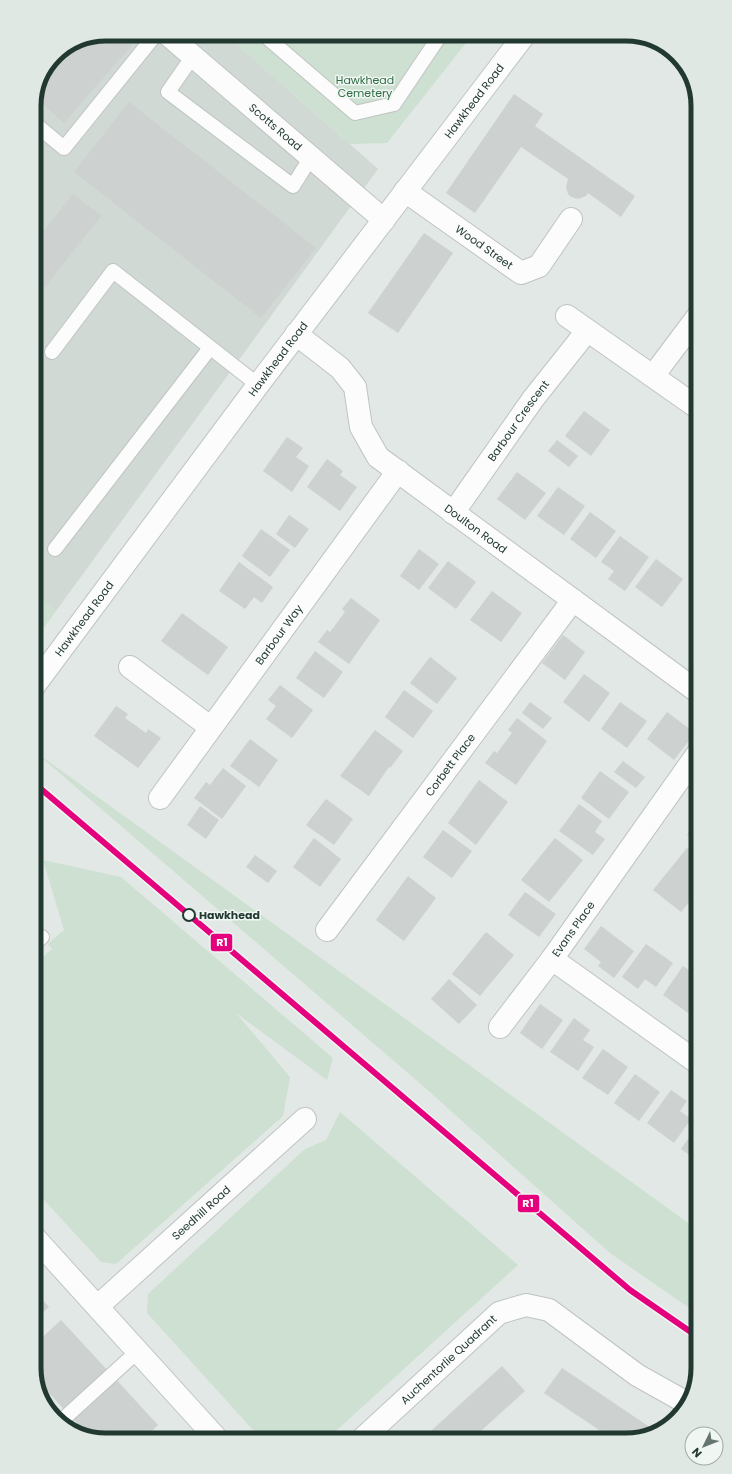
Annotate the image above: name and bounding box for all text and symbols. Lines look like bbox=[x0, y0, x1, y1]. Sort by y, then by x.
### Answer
street label: Hawkhead Road bbox=[440, 60, 508, 142]
park label: Hawkhead Cemetery bbox=[336, 72, 394, 101]
street label: Scotts Road bbox=[245, 100, 306, 154]
street label: Wood Street bbox=[452, 221, 516, 273]
street label: Hawkhead Road bbox=[244, 318, 311, 400]
street label: Barbour Crescent bbox=[484, 377, 553, 465]
street label: Doulton Road bbox=[441, 500, 510, 557]
street label: Hawkhead Road bbox=[51, 578, 117, 660]
street label: Barbour Way bbox=[251, 601, 307, 668]
street label: Corbett Place bbox=[421, 730, 479, 800]
street label: Evans Place bbox=[548, 898, 599, 960]
place label: Hawkhead bbox=[199, 907, 260, 923]
marker: Hawkhead bbox=[182, 908, 196, 922]
line badge: R1 bbox=[210, 933, 233, 952]
text: R1 bbox=[216, 934, 228, 950]
street label: Seedhill Road bbox=[168, 1182, 234, 1244]
line badge: R1 bbox=[517, 1194, 540, 1213]
text: R1 bbox=[522, 1195, 534, 1211]
street label: Auchentorlie Quadrant bbox=[397, 1311, 500, 1408]
north arrow bbox=[684, 1426, 724, 1466]
text: N bbox=[688, 1444, 705, 1461]

